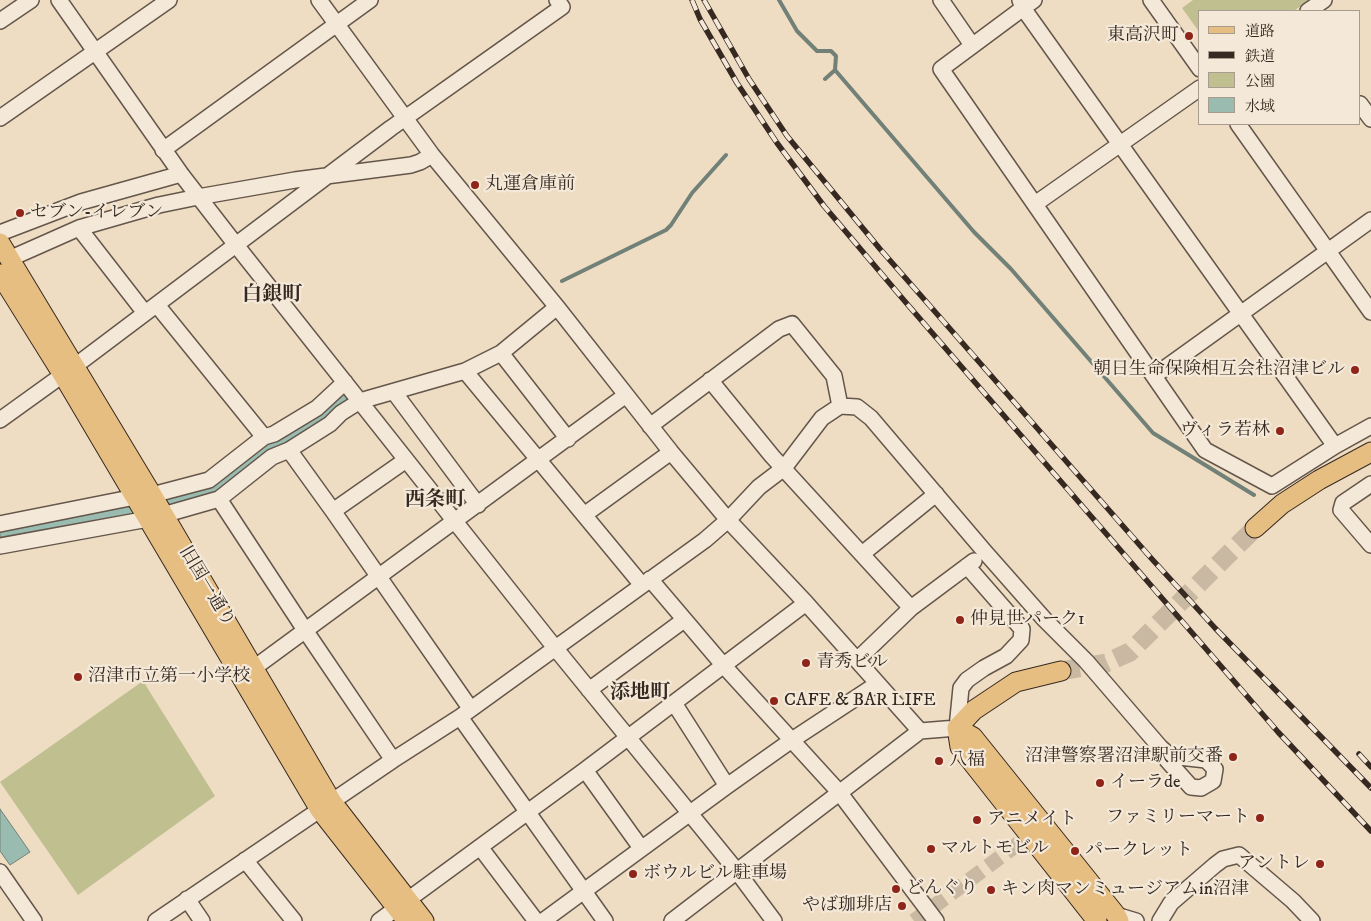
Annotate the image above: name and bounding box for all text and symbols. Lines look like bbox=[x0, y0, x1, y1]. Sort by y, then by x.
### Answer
legend bbox=[1198, 10, 1361, 125]
text: 道路 bbox=[1245, 22, 1275, 41]
place label: 東高沢町 bbox=[1107, 25, 1179, 47]
marker: 東高沢町 bbox=[1183, 30, 1195, 42]
text: 鉄道 bbox=[1245, 47, 1275, 66]
text: 公園 bbox=[1245, 72, 1275, 91]
text: 水域 bbox=[1245, 97, 1275, 116]
place label: 丸運倉庫前 bbox=[485, 174, 575, 196]
marker: 丸運倉庫前 bbox=[469, 179, 481, 191]
place label: セブン-イレブン bbox=[30, 202, 163, 224]
marker: セブン-イレブン bbox=[14, 207, 26, 219]
district label: 白銀町 bbox=[242, 284, 302, 308]
place label: 朝日生命保険相互会社沼津ビル bbox=[1093, 359, 1345, 381]
marker: 朝日生命保険相互会社沼津ビル bbox=[1349, 364, 1361, 376]
place label: ヴィラ若林 bbox=[1180, 420, 1270, 442]
marker: ヴィラ若林 bbox=[1274, 425, 1286, 437]
district label: 西条町 bbox=[405, 489, 465, 513]
street label: 旧国一通り bbox=[174, 543, 238, 631]
place label: 仲見世パーク1 bbox=[970, 609, 1085, 631]
marker: 仲見世パーク1 bbox=[954, 614, 966, 626]
place label: 青秀ビル bbox=[816, 652, 888, 674]
marker: 青秀ビル bbox=[800, 657, 812, 669]
place label: 沼津市立第一小学校 bbox=[88, 666, 250, 688]
marker: 沼津市立第一小学校 bbox=[72, 671, 84, 683]
district label: 添地町 bbox=[610, 682, 670, 706]
place label: CAFE & BAR LIFE bbox=[784, 690, 936, 712]
marker: CAFE & BAR LIFE bbox=[768, 695, 780, 707]
place label: 沼津警察署沼津駅前交番 bbox=[1025, 746, 1223, 768]
place label: 八福 bbox=[949, 750, 985, 772]
marker: 沼津警察署沼津駅前交番 bbox=[1227, 751, 1239, 763]
marker: 八福 bbox=[933, 755, 945, 767]
place label: イーラde bbox=[1110, 772, 1180, 794]
marker: イーラde bbox=[1094, 777, 1106, 789]
place label: ファミリーマート bbox=[1106, 807, 1250, 829]
place label: アニメイト bbox=[987, 809, 1077, 831]
marker: ファミリーマート bbox=[1254, 812, 1266, 824]
marker: アニメイト bbox=[971, 814, 983, 826]
place label: マルトモビル bbox=[941, 838, 1049, 860]
place label: パークレット bbox=[1085, 840, 1193, 862]
marker: マルトモビル bbox=[925, 843, 937, 855]
marker: パークレット bbox=[1069, 845, 1081, 857]
place label: アントレ bbox=[1238, 853, 1310, 875]
marker: アントレ bbox=[1314, 858, 1326, 870]
place label: ボウルビル駐車場 bbox=[643, 863, 787, 885]
marker: ボウルビル駐車場 bbox=[627, 868, 639, 880]
place label: どんぐり bbox=[906, 878, 978, 900]
place label: キン肉マンミュージアムin沼津 bbox=[1001, 879, 1249, 901]
marker: どんぐり bbox=[890, 883, 902, 895]
marker: キン肉マンミュージアムin沼津 bbox=[985, 884, 997, 896]
place label: やば珈琲店 bbox=[802, 895, 892, 917]
marker: やば珈琲店 bbox=[896, 900, 908, 912]

